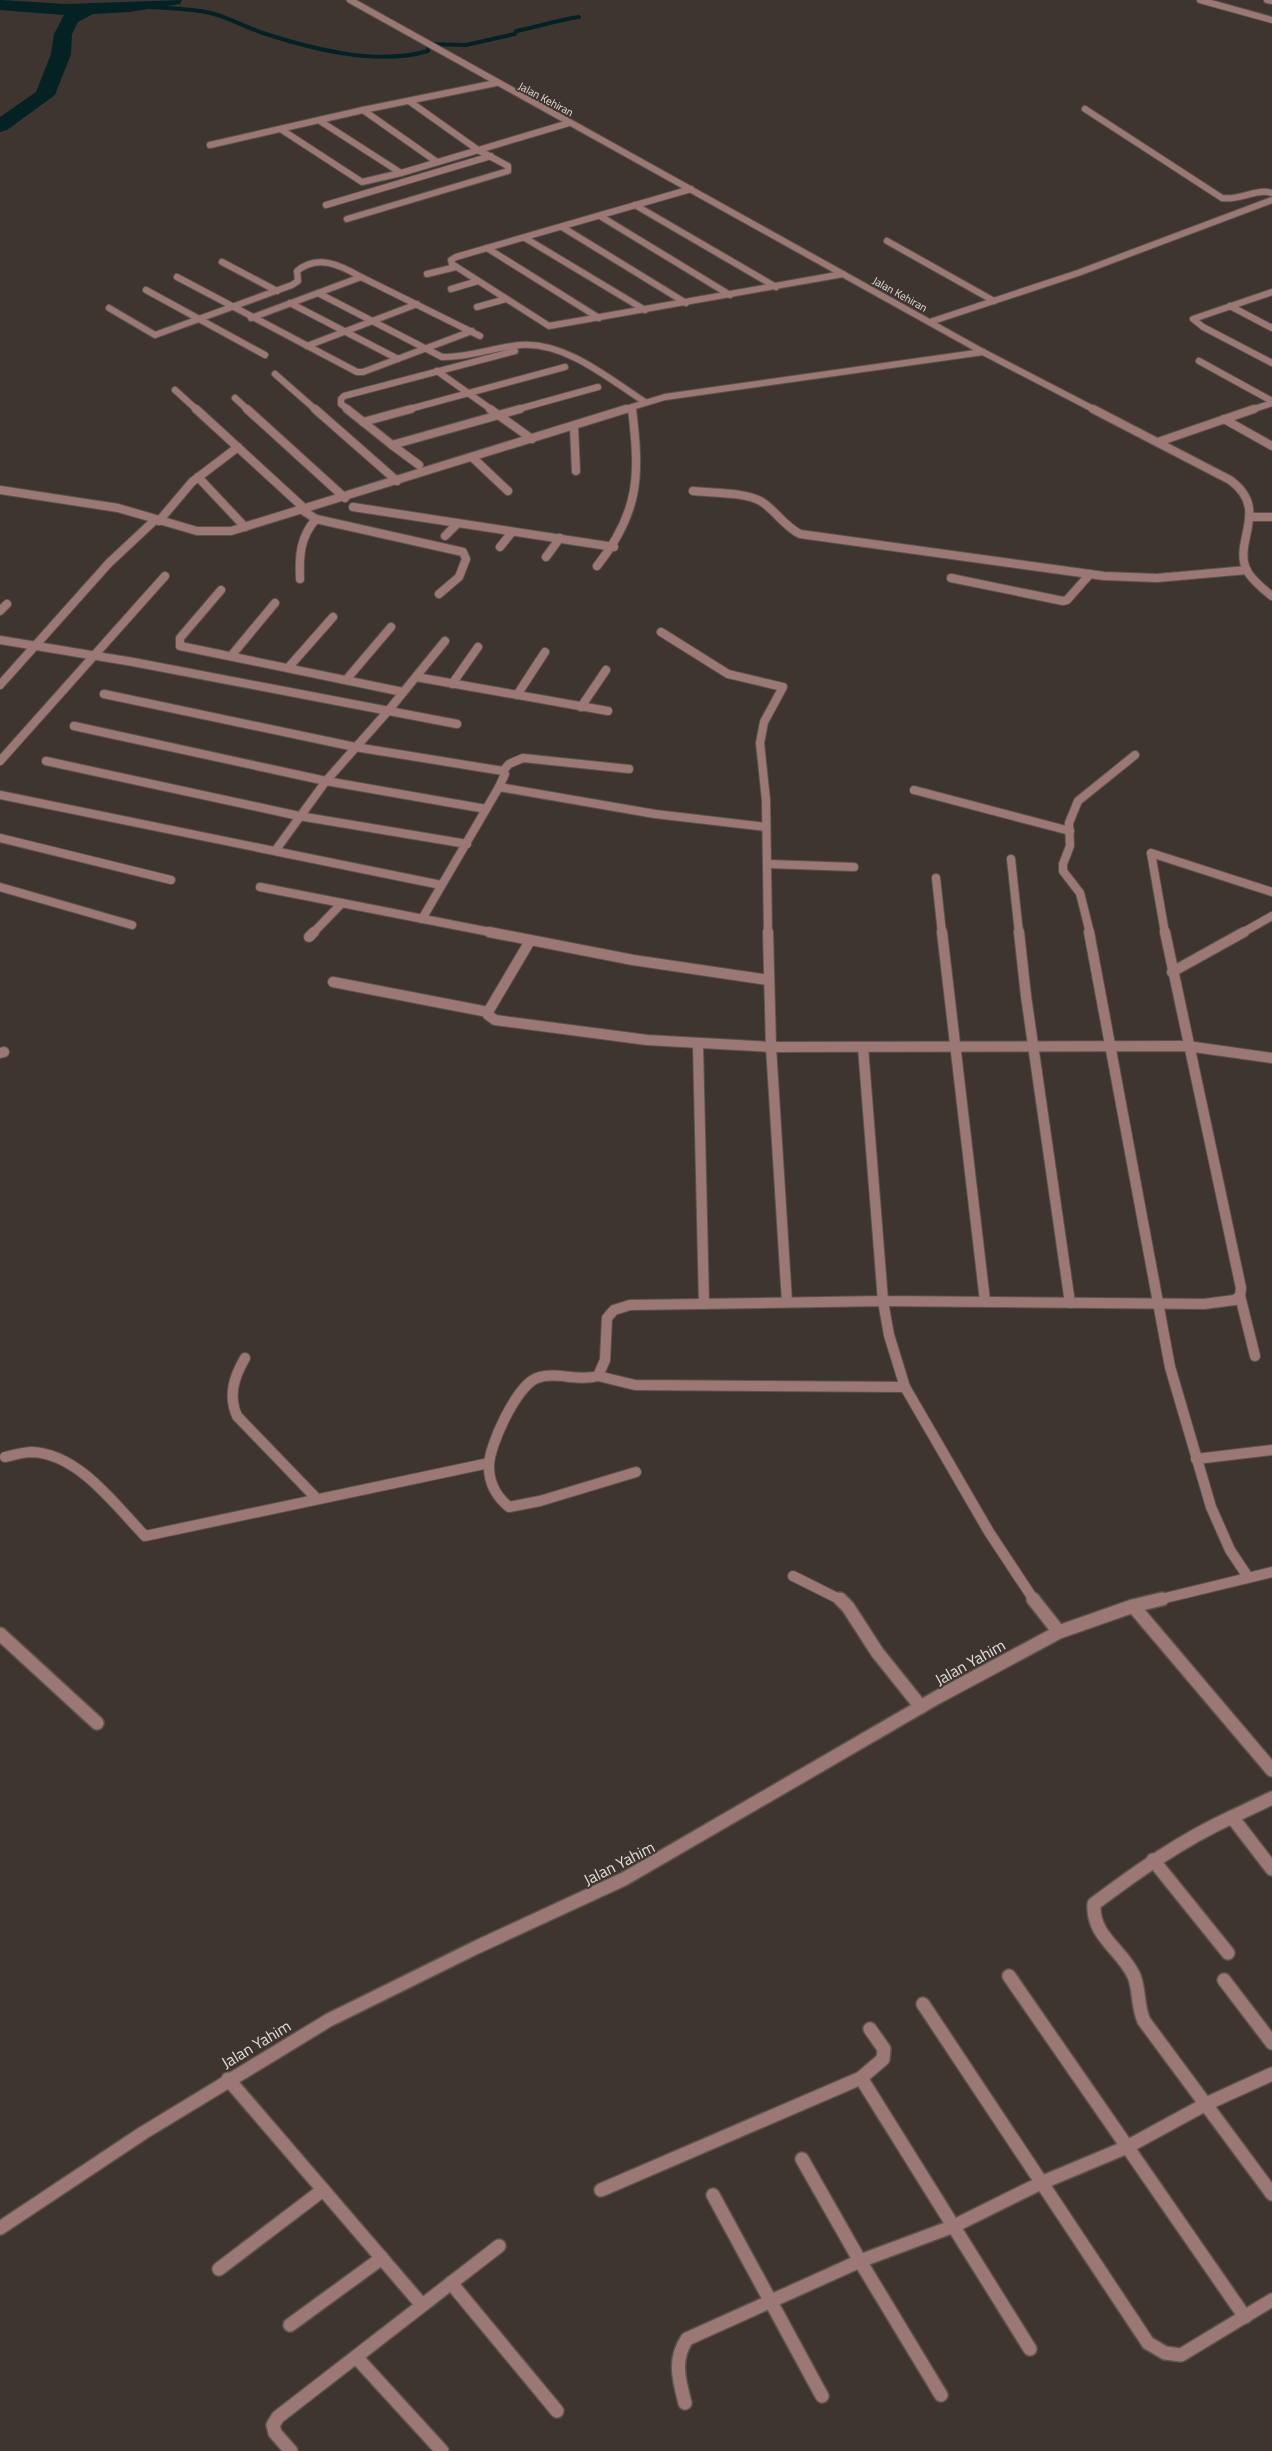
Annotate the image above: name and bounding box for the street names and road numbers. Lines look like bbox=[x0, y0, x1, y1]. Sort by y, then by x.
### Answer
street label: Jalan Kehiran bbox=[516, 78, 576, 120]
street label: Jalan Kehiran bbox=[870, 272, 930, 316]
street label: Jalan Yahim bbox=[930, 1633, 1010, 1691]
street label: Jalan Yahim bbox=[579, 1835, 659, 1891]
street label: Jalan Yahim bbox=[217, 2014, 295, 2074]

